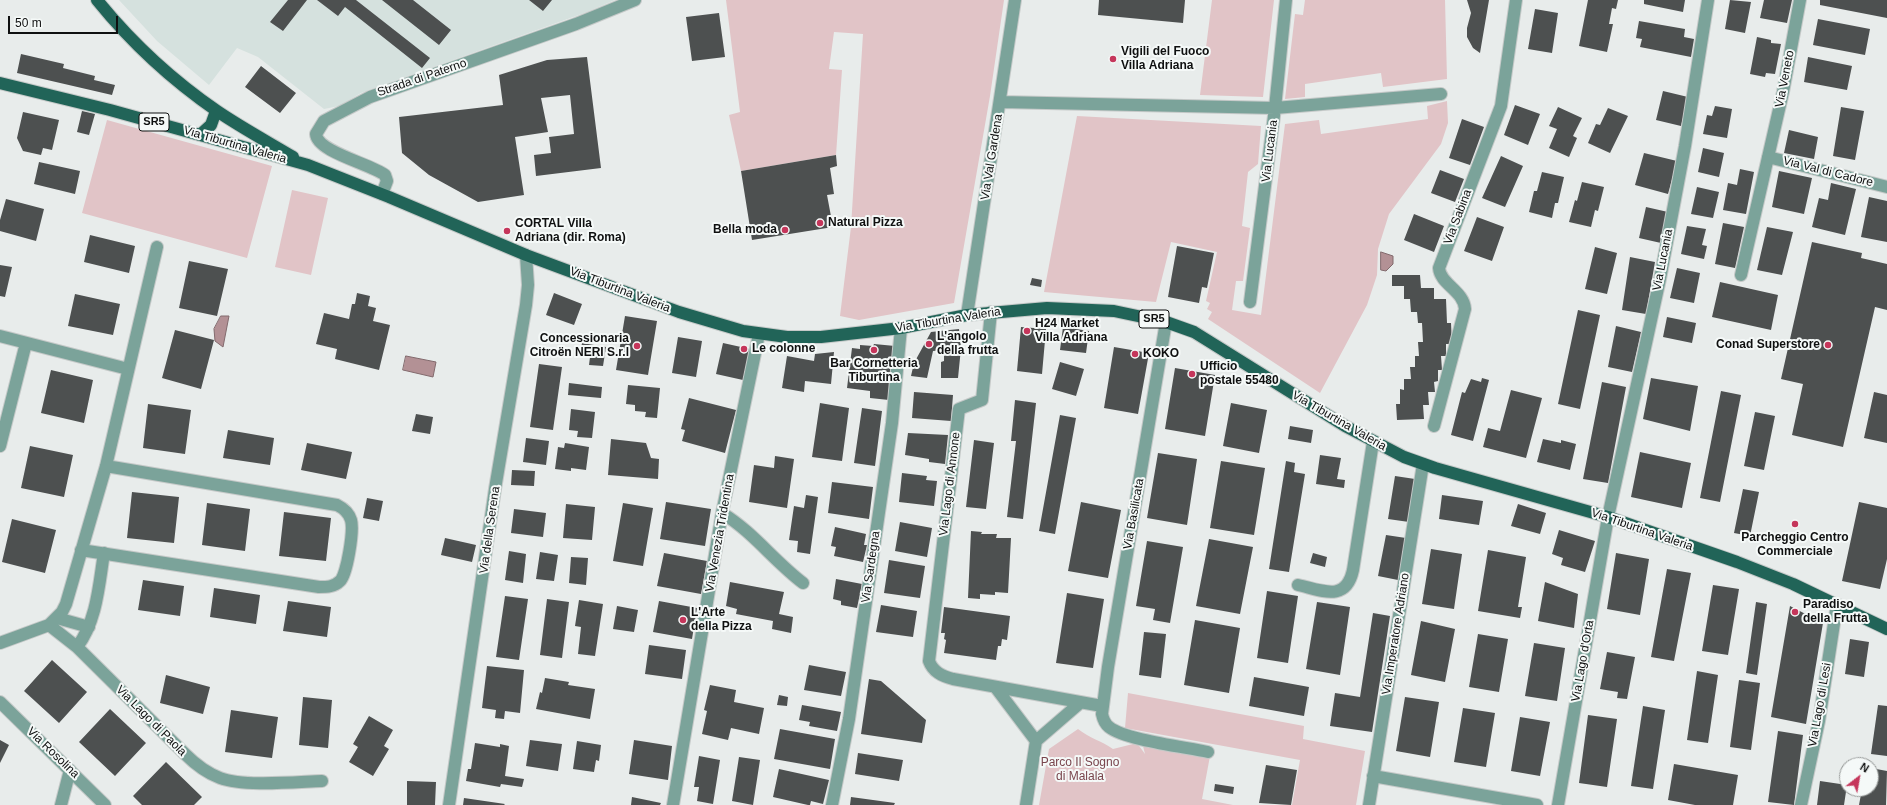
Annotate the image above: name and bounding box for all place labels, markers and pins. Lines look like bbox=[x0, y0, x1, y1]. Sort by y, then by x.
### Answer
place label: Vigili del Fuoco Villa Adriana bbox=[1121, 45, 1209, 73]
marker: Vigili del Fuoco Villa Adriana bbox=[1108, 54, 1118, 64]
place label: Natural Pizza bbox=[828, 216, 903, 230]
place label: CORTAL Villa Adriana (dir. Roma) bbox=[515, 217, 626, 245]
marker: Natural Pizza bbox=[815, 218, 825, 228]
place label: Bella moda bbox=[713, 223, 777, 237]
marker: Bella moda bbox=[780, 225, 790, 235]
marker: CORTAL Villa Adriana (dir. Roma) bbox=[502, 226, 512, 236]
place label: H24 Market Villa Adriana bbox=[1035, 317, 1107, 345]
marker: H24 Market Villa Adriana bbox=[1022, 326, 1032, 336]
place label: L'angolo della frutta bbox=[937, 330, 998, 358]
place label: Concessionaria Citroën NERI S.r.l bbox=[530, 332, 629, 360]
place label: Conad Superstore bbox=[1716, 338, 1820, 352]
marker: L'angolo della frutta bbox=[924, 339, 934, 349]
marker: Conad Superstore bbox=[1823, 340, 1833, 350]
marker: Concessionaria Citroën NERI S.r.l bbox=[632, 341, 642, 351]
place label: Le colonne bbox=[752, 342, 815, 356]
marker: Le colonne bbox=[739, 344, 749, 354]
marker: Bar Cornetteria Tiburtina bbox=[869, 345, 879, 355]
place label: KOKO bbox=[1143, 347, 1179, 361]
marker: KOKO bbox=[1130, 349, 1140, 359]
place label: Bar Cornetteria Tiburtina bbox=[830, 357, 918, 385]
place label: Ufficio postale 55480 bbox=[1200, 360, 1279, 388]
marker: Ufficio postale 55480 bbox=[1187, 369, 1197, 379]
marker: Parcheggio Centro Commerciale bbox=[1790, 519, 1800, 529]
place label: Parcheggio Centro Commerciale bbox=[1741, 531, 1849, 559]
place label: Paradiso della Frutta bbox=[1803, 598, 1868, 626]
place label: L'Arte della Pizza bbox=[691, 606, 752, 634]
marker: Paradiso della Frutta bbox=[1790, 607, 1800, 617]
marker: L'Arte della Pizza bbox=[678, 615, 688, 625]

